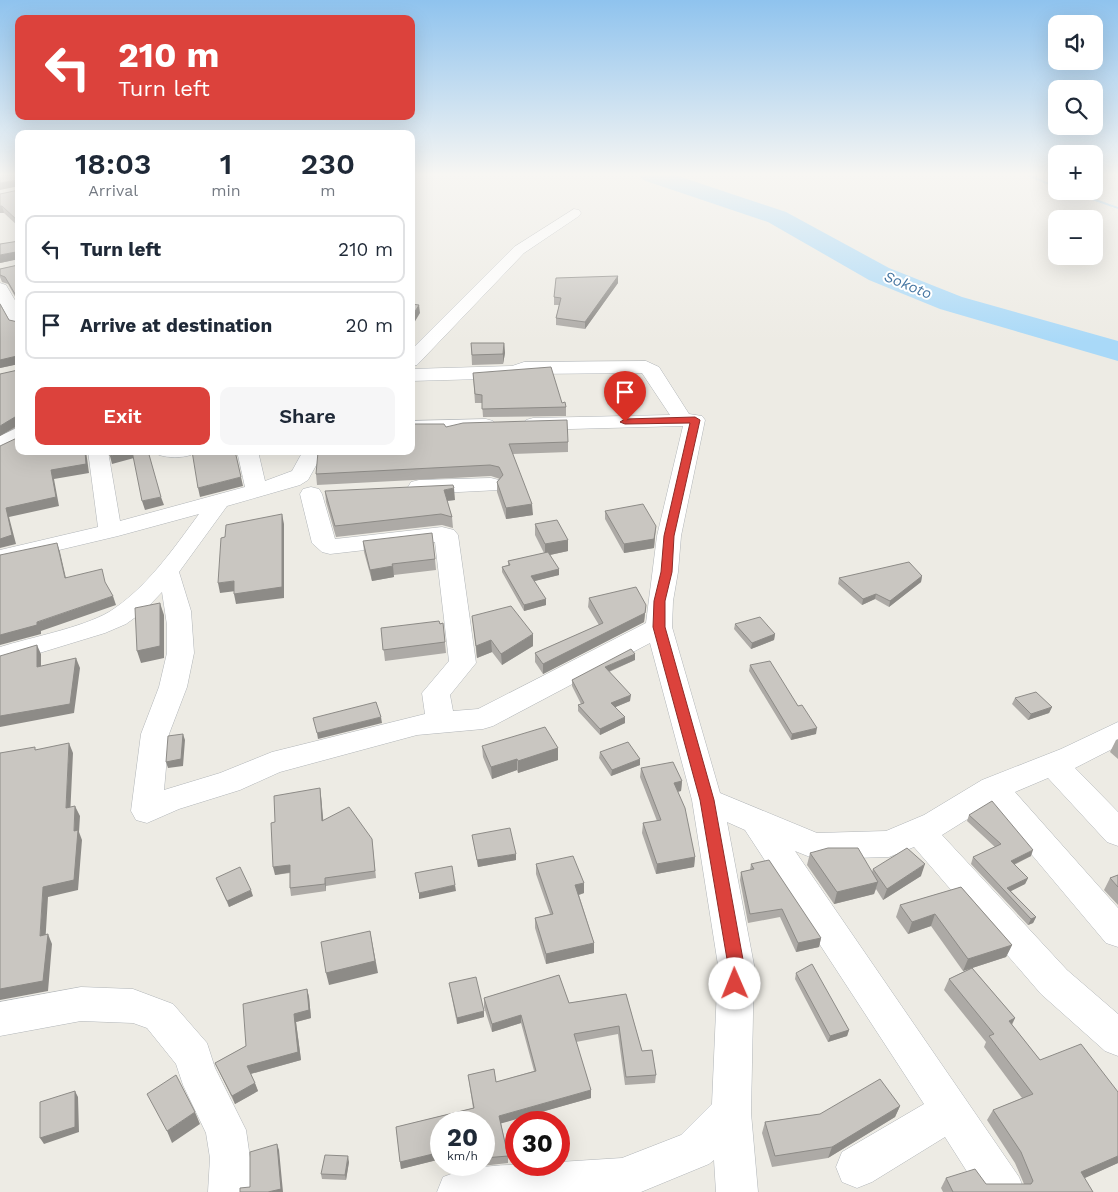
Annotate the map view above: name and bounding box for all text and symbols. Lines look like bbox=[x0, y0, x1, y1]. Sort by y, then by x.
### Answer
map controls bbox=[1048, 15, 1103, 265]
button: sound bbox=[1048, 15, 1103, 70]
text: 210 m bbox=[118, 34, 219, 76]
icon: left bbox=[35, 35, 100, 100]
text: Turn left bbox=[118, 76, 210, 101]
button: search bbox=[1048, 80, 1103, 135]
button: + bbox=[1048, 145, 1103, 200]
text: 18:03 bbox=[75, 146, 151, 181]
text: 1 bbox=[220, 146, 232, 181]
text: 230 bbox=[301, 146, 355, 181]
text: Arrival bbox=[88, 181, 138, 200]
text: min bbox=[211, 181, 241, 200]
text: m bbox=[320, 181, 335, 200]
button: − bbox=[1048, 210, 1103, 265]
icon: left bbox=[37, 235, 65, 263]
text: Turn left bbox=[80, 238, 161, 261]
text: 210 m bbox=[338, 238, 393, 261]
water label: Sokoto bbox=[881, 267, 935, 303]
icon: arrive bbox=[37, 311, 65, 339]
text: Arrive at destination bbox=[80, 314, 272, 337]
text: 20 m bbox=[346, 314, 393, 337]
pin bbox=[604, 371, 646, 422]
icon: arrive bbox=[611, 378, 639, 406]
button: Exit bbox=[35, 387, 210, 445]
button: Share bbox=[220, 387, 395, 445]
position arrow bbox=[708, 957, 760, 1009]
speed limit sign: 30 bbox=[505, 1111, 570, 1176]
text: 20 bbox=[447, 1123, 478, 1152]
text: km/h bbox=[447, 1149, 478, 1163]

